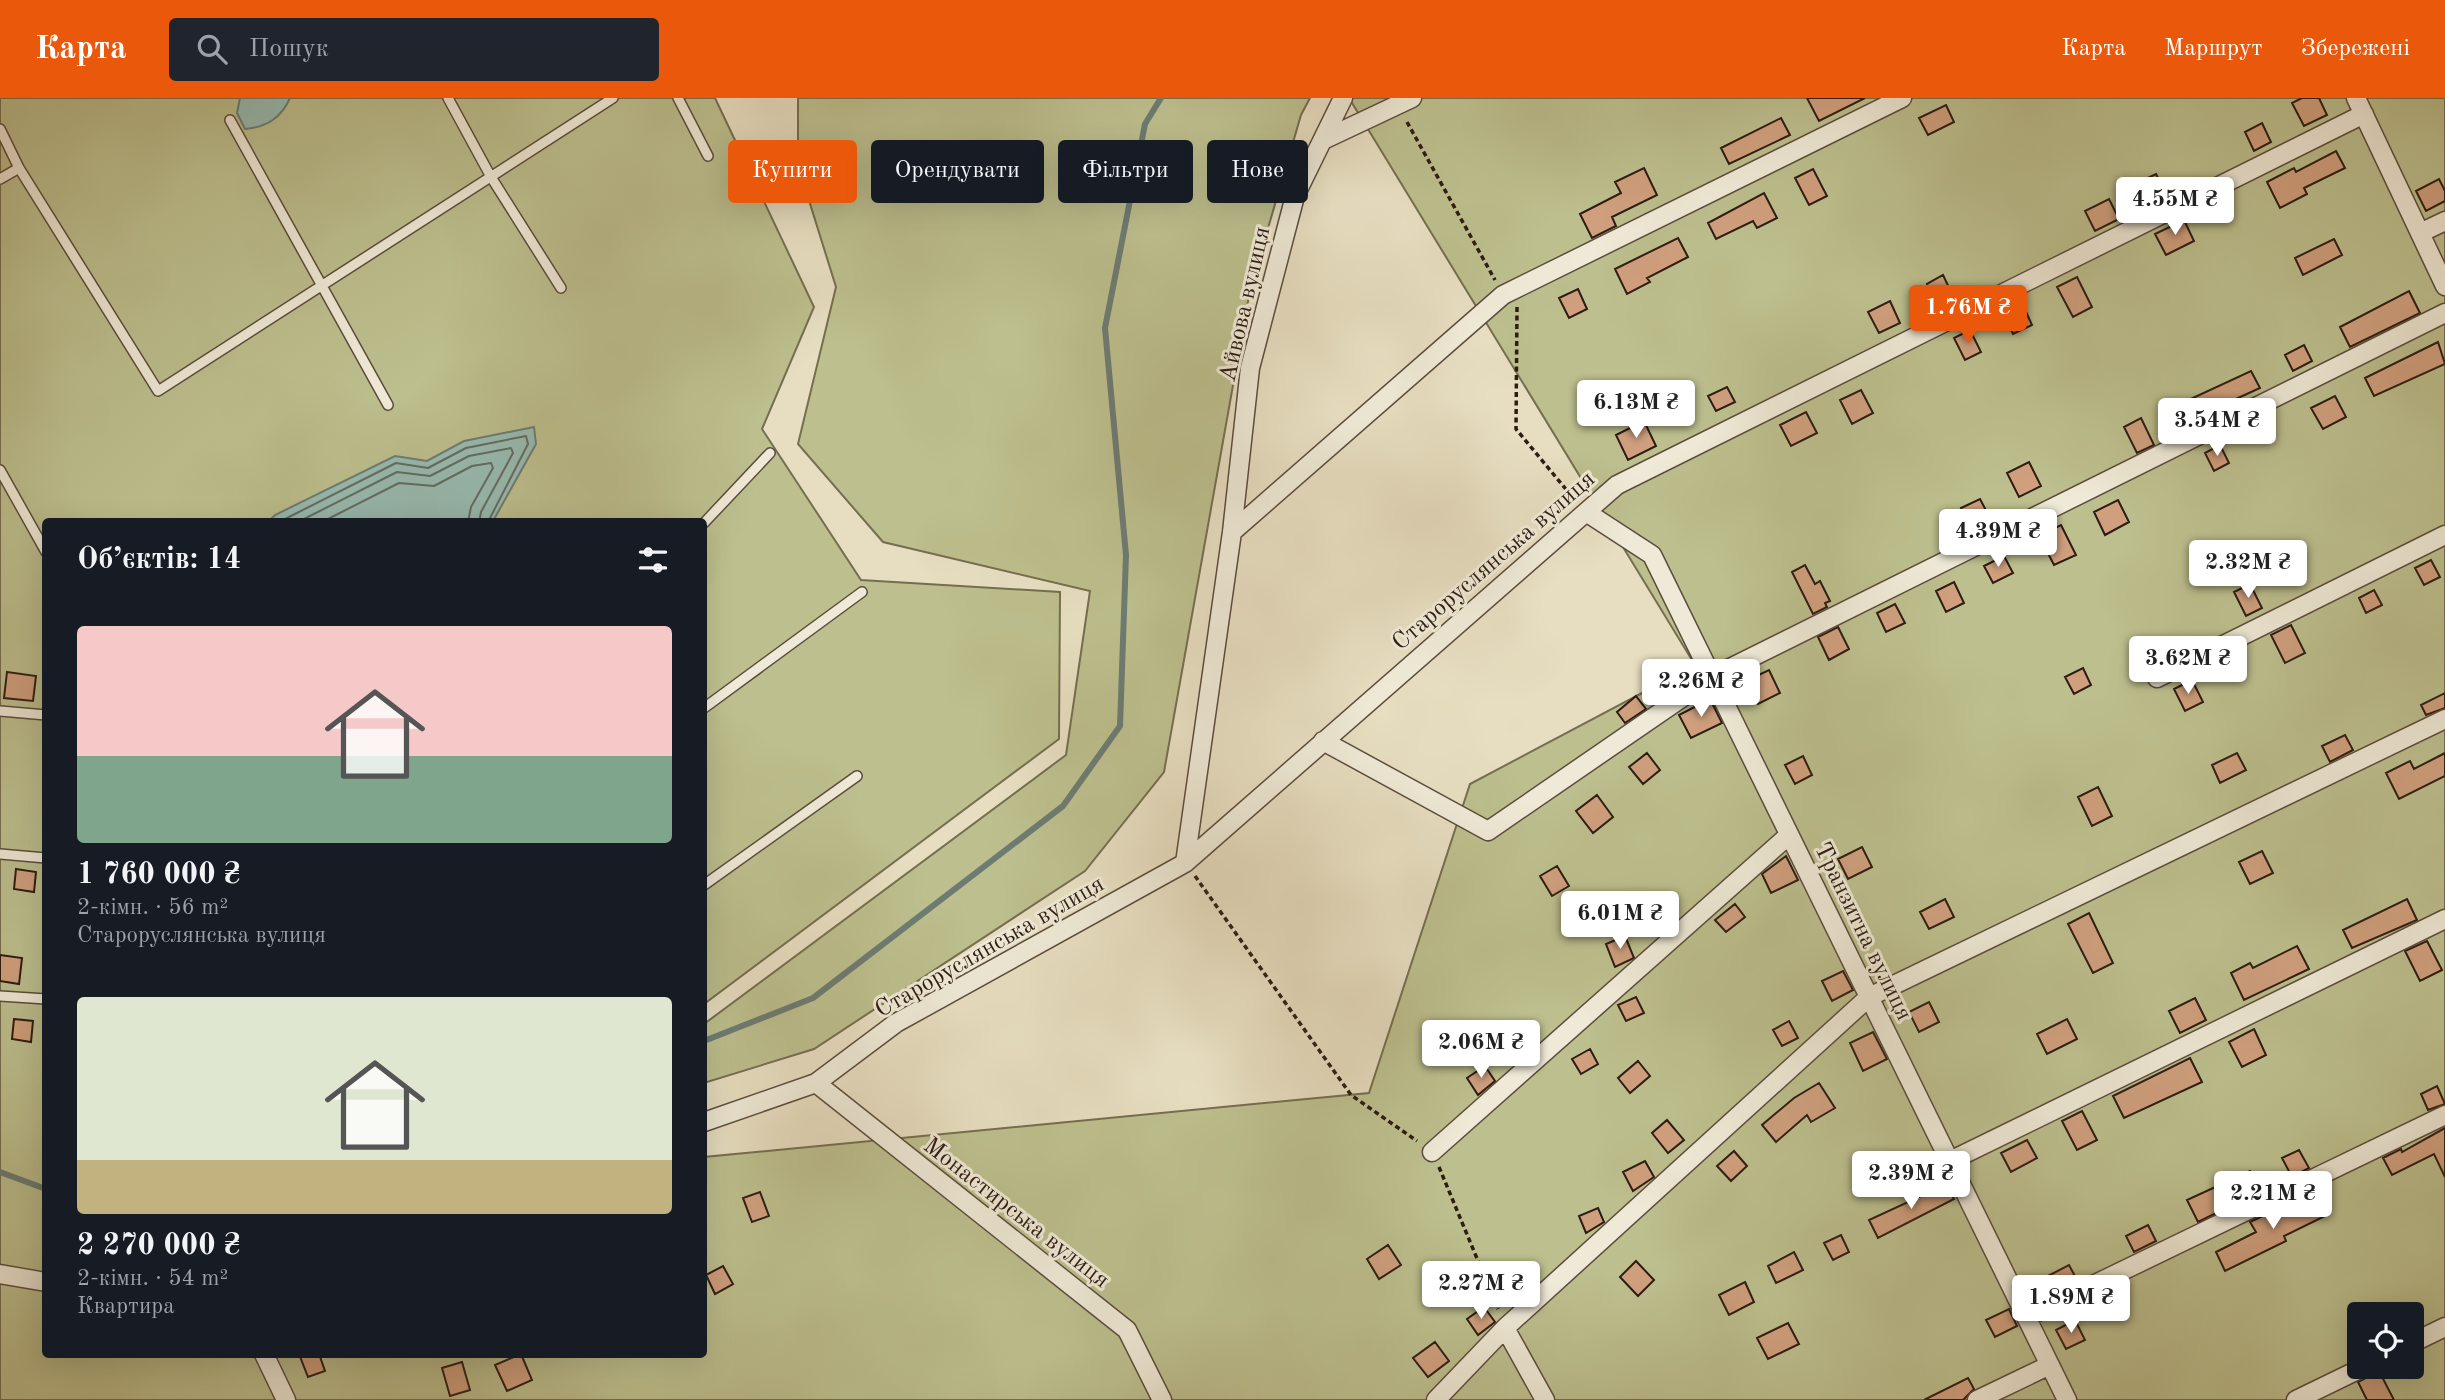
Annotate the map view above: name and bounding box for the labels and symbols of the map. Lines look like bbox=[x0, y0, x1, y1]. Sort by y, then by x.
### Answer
pin: 4.55M ₴ bbox=[2110, 178, 2240, 237]
street label: Айвова вулиця bbox=[1216, 225, 1275, 384]
pin: 1.76M ₴ bbox=[1903, 286, 2033, 345]
pin: 6.13M ₴ bbox=[1571, 380, 1701, 440]
pin: 3.54M ₴ bbox=[2152, 398, 2282, 458]
street label: Староруслянська вулиця bbox=[1388, 467, 1600, 656]
pin: 4.39M ₴ bbox=[1933, 510, 2063, 569]
pin: 2.32M ₴ bbox=[2183, 540, 2313, 600]
pin: 3.62M ₴ bbox=[2123, 636, 2253, 696]
pin: 2.26M ₴ bbox=[1636, 660, 1766, 719]
street label: Транзитна вулиця bbox=[1809, 839, 1916, 1025]
street label: Староруслянська вулиця bbox=[872, 872, 1108, 1023]
pin: 6.01M ₴ bbox=[1555, 892, 1685, 951]
pin: 2.06M ₴ bbox=[1416, 1020, 1546, 1080]
street label: Монастирська вулиця bbox=[918, 1134, 1113, 1293]
pin: 2.39M ₴ bbox=[1846, 1152, 1976, 1211]
pin: 2.21M ₴ bbox=[2208, 1172, 2338, 1231]
pin: 2.27M ₴ bbox=[1416, 1262, 1546, 1321]
pin: 1.89M ₴ bbox=[2006, 1276, 2136, 1335]

